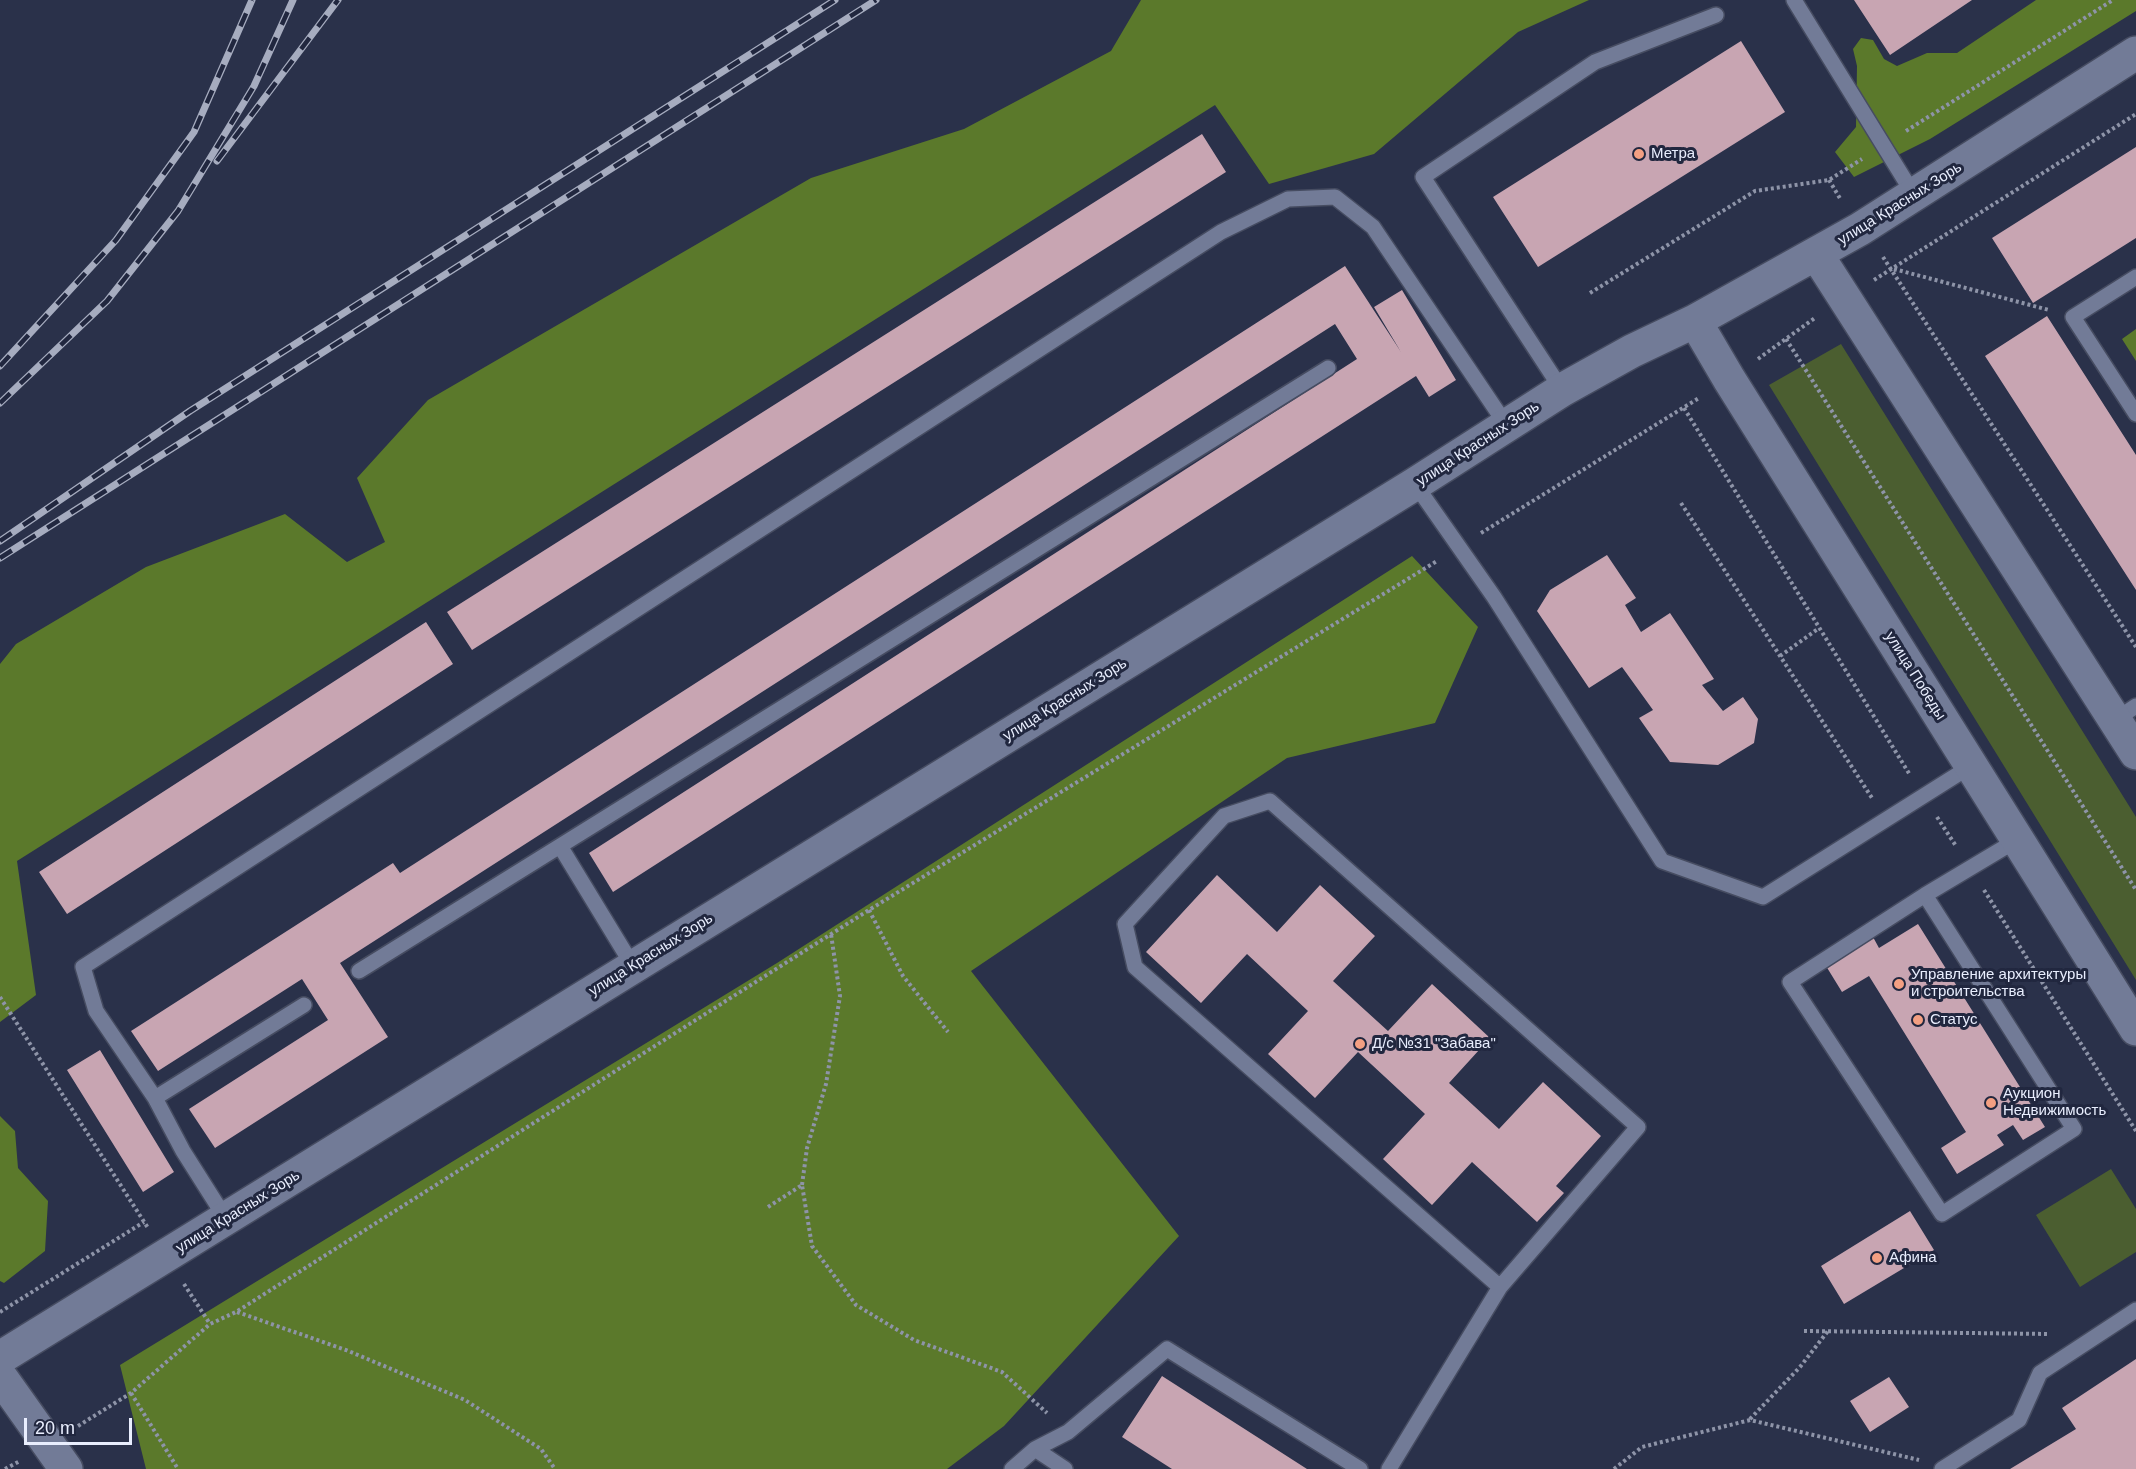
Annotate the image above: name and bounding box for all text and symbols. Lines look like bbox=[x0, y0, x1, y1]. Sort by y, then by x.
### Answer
place label: Метра bbox=[1651, 145, 1695, 163]
marker: Метра bbox=[1632, 147, 1646, 161]
street label: улица Красных Зорь bbox=[1835, 159, 1965, 249]
street label: улица Красных Зорь bbox=[1413, 398, 1543, 490]
street label: улица Победы bbox=[1881, 629, 1949, 723]
street label: улица Красных Зорь bbox=[1000, 655, 1130, 745]
street label: улица Красных Зорь bbox=[586, 910, 716, 1000]
place label: Управление архитектуры и строительства bbox=[1911, 966, 2086, 1001]
marker: Управление архитектуры и строительства bbox=[1892, 977, 1906, 991]
place label: Статус bbox=[1930, 1011, 1977, 1029]
marker: Статус bbox=[1911, 1013, 1925, 1027]
place label: Д/с №31 "Забава" bbox=[1372, 1035, 1496, 1053]
marker: Д/с №31 "Забава" bbox=[1353, 1037, 1367, 1051]
place label: Аукцион Недвижимость bbox=[2003, 1085, 2106, 1120]
marker: Аукцион Недвижимость bbox=[1984, 1096, 1998, 1110]
street label: улица Красных Зорь bbox=[173, 1167, 303, 1257]
place label: Афина bbox=[1889, 1249, 1937, 1267]
marker: Афина bbox=[1870, 1251, 1884, 1265]
scale bar bbox=[27, 1406, 135, 1444]
text: 20 m bbox=[35, 1418, 75, 1438]

